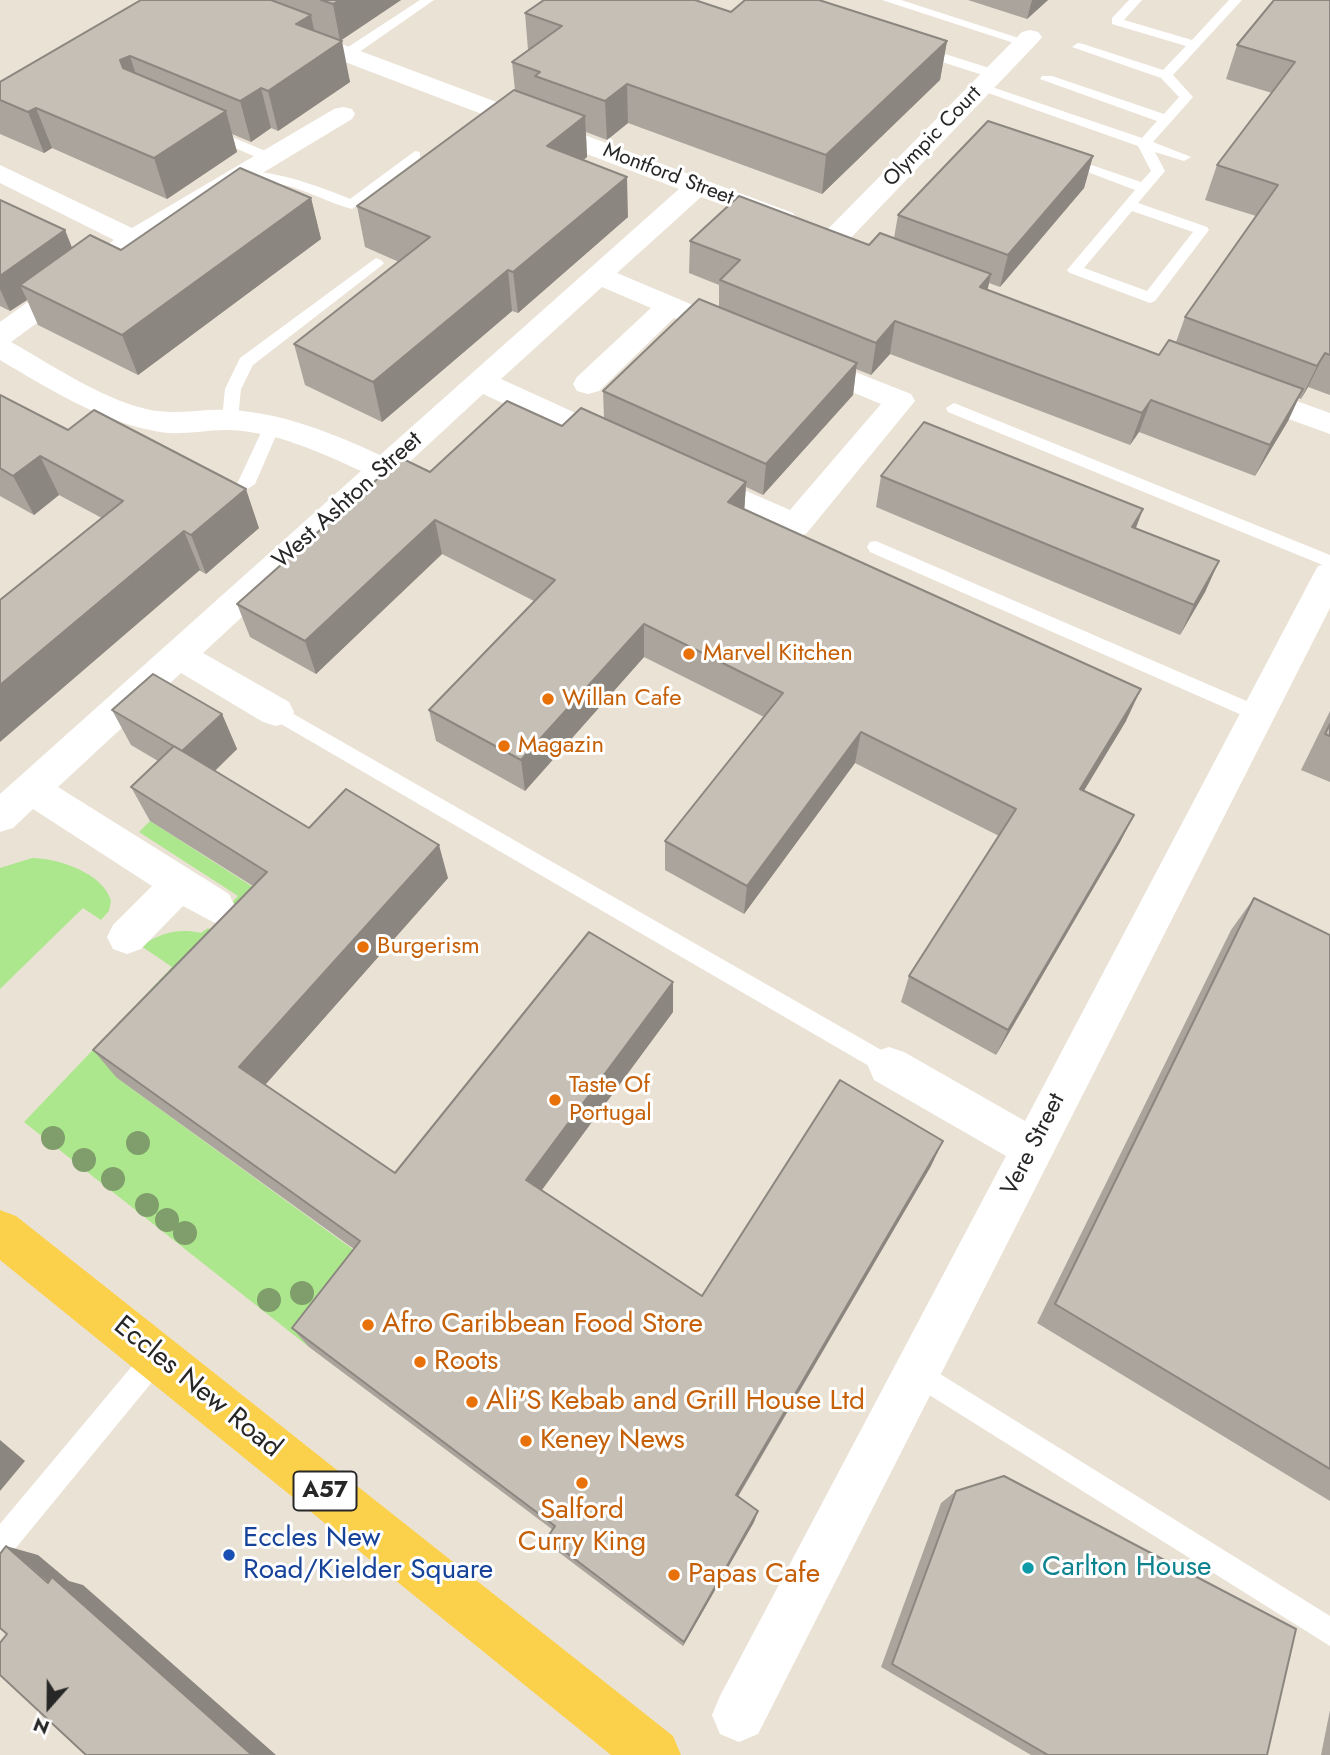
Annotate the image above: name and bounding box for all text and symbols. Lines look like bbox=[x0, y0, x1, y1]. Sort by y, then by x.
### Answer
street label: Olympic Court bbox=[879, 82, 987, 192]
street label: Montford Street bbox=[599, 139, 737, 211]
street label: West Ashton Street bbox=[267, 426, 429, 576]
place label: Marvel Kitchen bbox=[703, 640, 853, 668]
marker: Marvel Kitchen bbox=[681, 646, 697, 662]
place label: Willan Cafe bbox=[562, 685, 682, 713]
marker: Willan Cafe bbox=[540, 691, 556, 707]
place label: Magazin bbox=[518, 732, 604, 760]
marker: Magazin bbox=[496, 738, 512, 754]
place label: Burgerism bbox=[377, 933, 480, 961]
marker: Burgerism bbox=[355, 939, 371, 955]
place label: Taste Of Portugal bbox=[569, 1072, 652, 1128]
street label: Vere Street bbox=[996, 1089, 1072, 1201]
marker: Taste Of Portugal bbox=[547, 1092, 563, 1108]
place label: Afro Caribbean Food Store bbox=[382, 1308, 703, 1342]
street label: Eccles New Road bbox=[106, 1310, 288, 1466]
marker: Afro Caribbean Food Store bbox=[360, 1317, 376, 1333]
place label: Roots bbox=[434, 1345, 498, 1379]
marker: Roots bbox=[412, 1354, 428, 1370]
place label: Ali'S Kebab and Grill House Ltd bbox=[486, 1385, 865, 1419]
marker: Ali'S Kebab and Grill House Ltd bbox=[464, 1394, 480, 1410]
place label: Keney News bbox=[540, 1424, 685, 1458]
marker: Keney News bbox=[518, 1433, 534, 1449]
road number: A57 bbox=[294, 1472, 356, 1510]
marker: Salford Curry King bbox=[574, 1475, 590, 1491]
place label: Salford Curry King bbox=[518, 1494, 646, 1560]
place label: Eccles New Road/Kielder Square bbox=[243, 1522, 493, 1588]
marker: Eccles New Road/Kielder Square bbox=[221, 1547, 237, 1563]
place label: Carlton House bbox=[1042, 1551, 1212, 1585]
place label: Papas Cafe bbox=[688, 1558, 820, 1592]
marker: Carlton House bbox=[1020, 1560, 1036, 1576]
marker: Papas Cafe bbox=[666, 1567, 682, 1583]
north arrow bbox=[14, 1671, 84, 1741]
text: N bbox=[29, 1711, 53, 1741]

